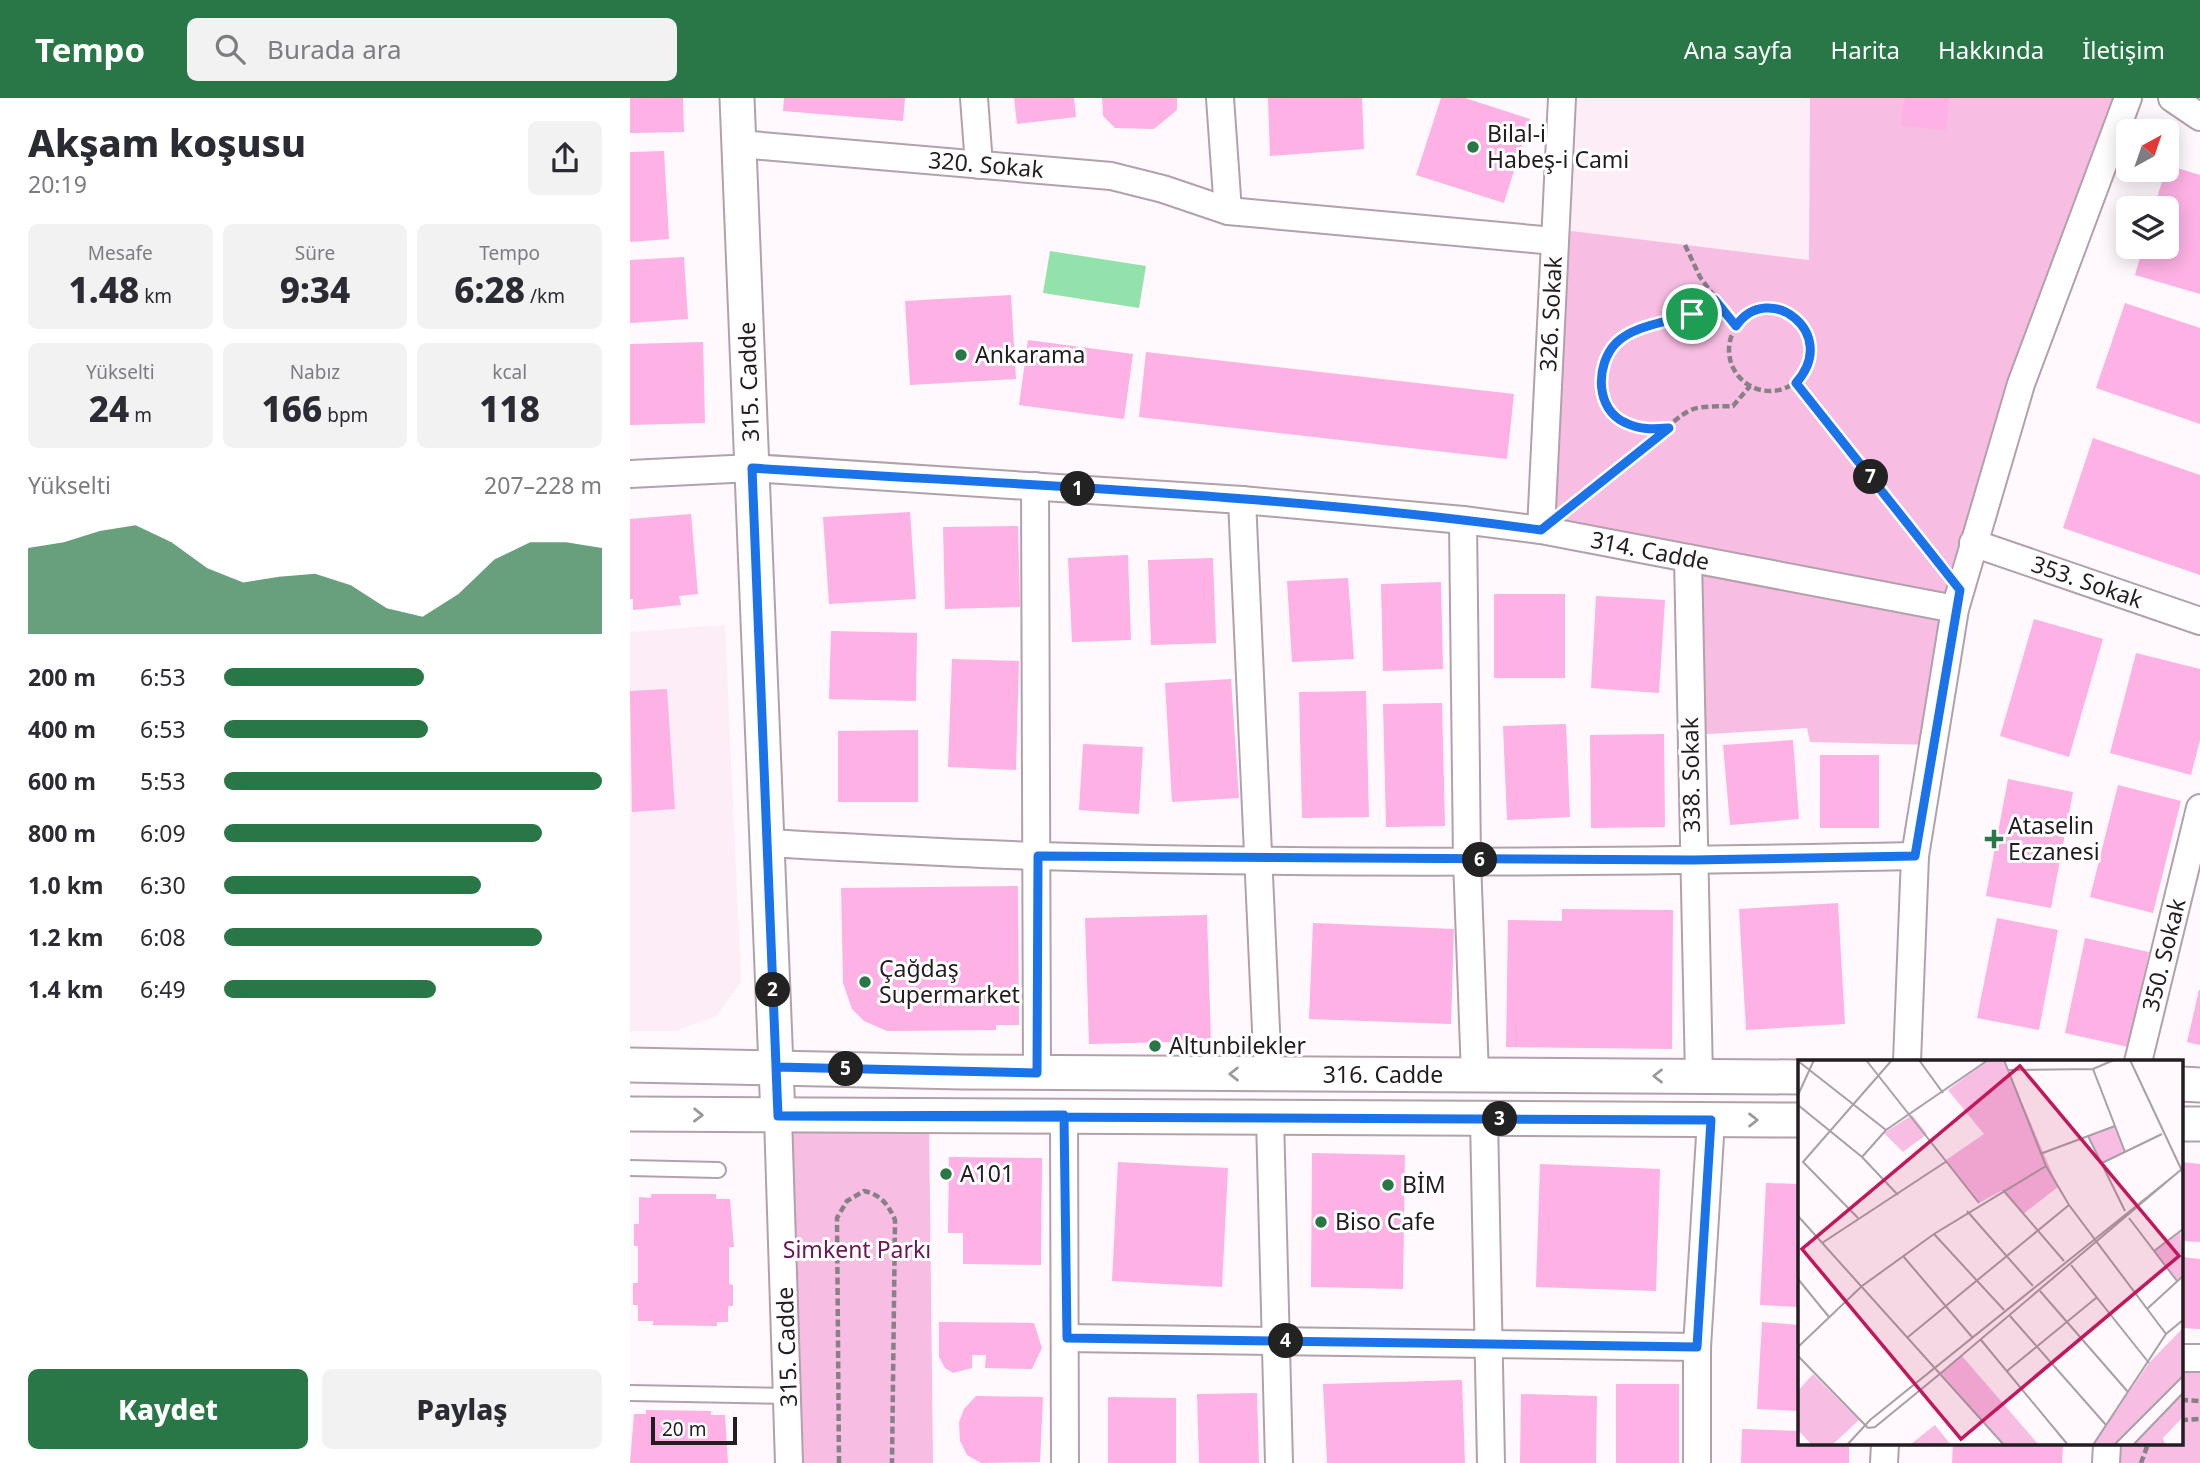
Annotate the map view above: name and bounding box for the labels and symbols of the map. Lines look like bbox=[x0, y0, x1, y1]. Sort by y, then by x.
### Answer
place label: Bilal-i Habeş-i Cami bbox=[1487, 117, 1629, 175]
north arrow bbox=[2116, 119, 2179, 182]
marker: Bilal-i Habeş-i Cami bbox=[1465, 139, 1481, 155]
street label: 320. Sokak bbox=[927, 143, 1046, 185]
street label: 326. Sokak bbox=[1531, 255, 1569, 373]
pin bbox=[1662, 284, 1722, 344]
street label: 315. Cadde bbox=[730, 321, 766, 443]
place label: Ankarama bbox=[975, 338, 1085, 370]
marker: Ankarama bbox=[953, 347, 969, 363]
pin: 7 bbox=[1854, 460, 1888, 494]
pin: 1 bbox=[1060, 472, 1096, 506]
street label: 314. Cadde bbox=[1588, 523, 1712, 577]
street label: 353. Sokak bbox=[2027, 547, 2148, 615]
street label: 338. Sokak bbox=[1673, 716, 1707, 833]
place label: Ataselin Eczanesi bbox=[2008, 809, 2100, 867]
marker: Ataselin Eczanesi bbox=[1986, 831, 2002, 847]
pin: 6 bbox=[1462, 842, 1498, 878]
street label: 350. Sokak bbox=[2134, 894, 2193, 1015]
place label: Çağdaş Supermarket bbox=[879, 952, 1020, 1010]
pin: 2 bbox=[755, 972, 790, 1008]
marker: Çağdaş Supermarket bbox=[857, 974, 873, 990]
place label: Altunbilekler bbox=[1169, 1029, 1307, 1061]
marker: Altunbilekler bbox=[1147, 1038, 1163, 1054]
pin: 5 bbox=[828, 1052, 864, 1086]
street label: 316. Cadde bbox=[1323, 1058, 1443, 1090]
inset map bbox=[1798, 1060, 2182, 1446]
one-way arrow bbox=[1228, 1066, 1239, 1082]
one-way arrow bbox=[1652, 1068, 1662, 1084]
pin: 3 bbox=[1482, 1102, 1518, 1136]
one-way arrow bbox=[693, 1107, 704, 1123]
one-way arrow bbox=[1748, 1112, 1758, 1128]
place label: A101 bbox=[960, 1157, 1014, 1189]
marker: A101 bbox=[938, 1166, 954, 1182]
place label: BİM bbox=[1402, 1168, 1446, 1200]
marker: BİM bbox=[1380, 1177, 1396, 1193]
place label: Biso Cafe bbox=[1335, 1205, 1435, 1237]
marker: Biso Cafe bbox=[1313, 1214, 1329, 1230]
park label: Simkent Parkı bbox=[783, 1233, 931, 1265]
street label: 315. Cadde bbox=[768, 1286, 804, 1408]
pin: 4 bbox=[1268, 1324, 1304, 1358]
scale bar bbox=[651, 1414, 737, 1446]

